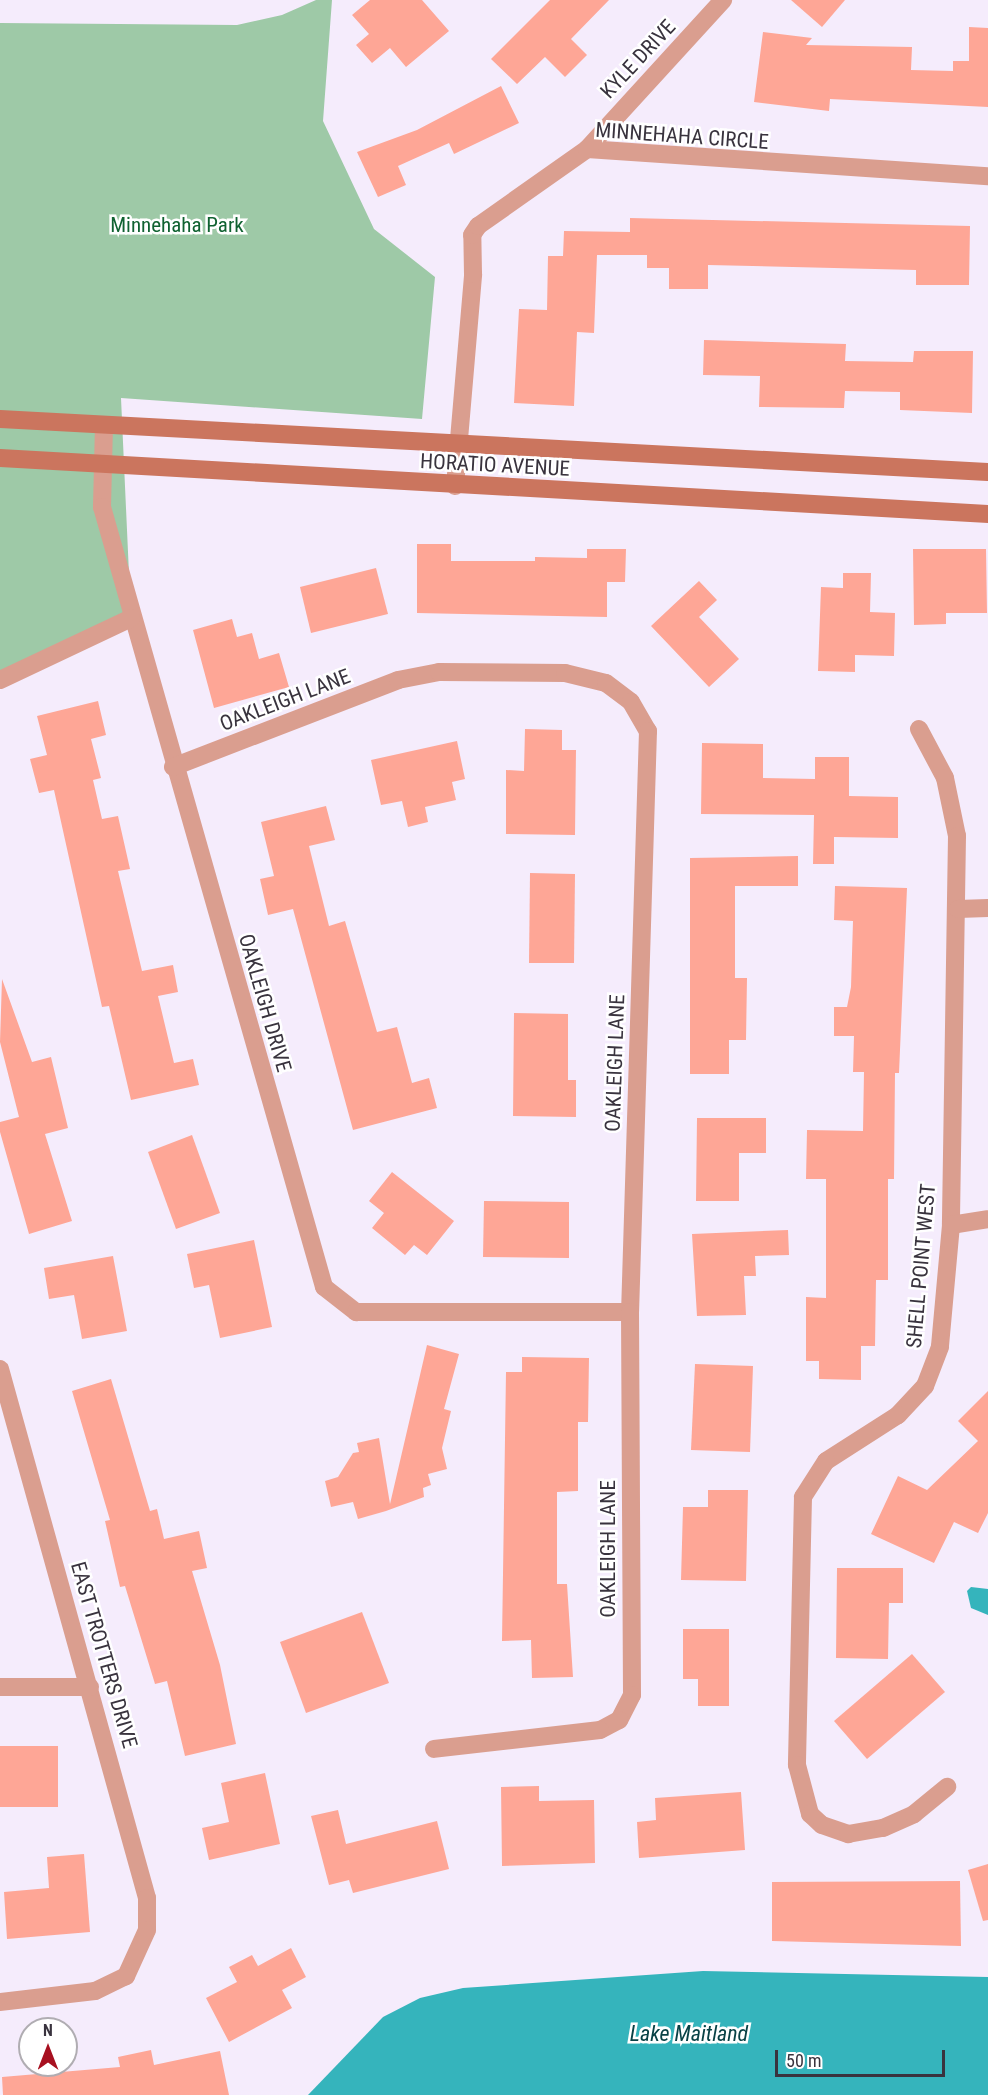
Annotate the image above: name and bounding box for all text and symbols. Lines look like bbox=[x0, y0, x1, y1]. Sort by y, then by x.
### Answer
street label: KYLE DRIVE bbox=[595, 14, 681, 104]
street label: MINNEHAHA CIRCLE bbox=[595, 117, 769, 155]
park label: Minnehaha Park bbox=[110, 212, 244, 238]
street label: HORATIO AVENUE bbox=[420, 448, 570, 482]
street label: OAKLEIGH LANE bbox=[216, 664, 354, 736]
street label: OAKLEIGH DRIVE bbox=[233, 931, 297, 1075]
street label: OAKLEIGH LANE bbox=[600, 994, 630, 1132]
street label: SHELL POINT WEST bbox=[901, 1183, 941, 1349]
street label: OAKLEIGH LANE bbox=[595, 1480, 621, 1618]
street label: EAST TROTTERS DRIVE bbox=[65, 1559, 143, 1751]
north arrow bbox=[18, 2017, 78, 2077]
text: N bbox=[43, 2021, 53, 2040]
water label: Lake Maitland bbox=[630, 2021, 748, 2047]
scale bar bbox=[778, 2038, 948, 2076]
text: 50 m bbox=[786, 2050, 821, 2071]

